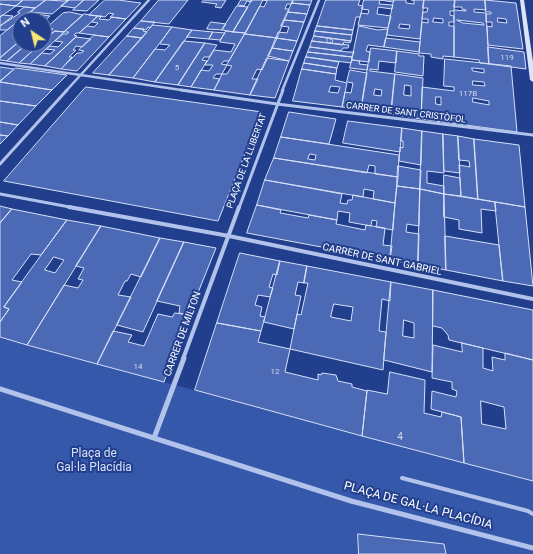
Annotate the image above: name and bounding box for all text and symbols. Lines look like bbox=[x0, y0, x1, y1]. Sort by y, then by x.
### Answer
north arrow bbox=[12, 12, 52, 52]
text: N bbox=[18, 15, 32, 30]
house number: 15 bbox=[325, 36, 333, 46]
house number: 119 bbox=[500, 53, 514, 63]
house number: 5 bbox=[175, 63, 179, 73]
house number: 117B bbox=[459, 89, 477, 99]
street label: CARRER DE SANT CRISTÒFOL bbox=[345, 100, 467, 126]
street label: PLAÇA DE LA LLIBERTAT bbox=[225, 112, 269, 210]
street label: CARRER DE SANT GABRIEL bbox=[321, 241, 443, 279]
street label: CARRER DE MILTON bbox=[162, 290, 204, 378]
house number: 14 bbox=[134, 362, 142, 372]
house number: 12 bbox=[271, 367, 279, 377]
house number: 4 bbox=[397, 431, 403, 443]
park label: Plaça de Gal·la Placídia bbox=[56, 447, 132, 475]
street label: PLAÇA DE GAL·LA PLACÍDIA bbox=[342, 479, 494, 533]

